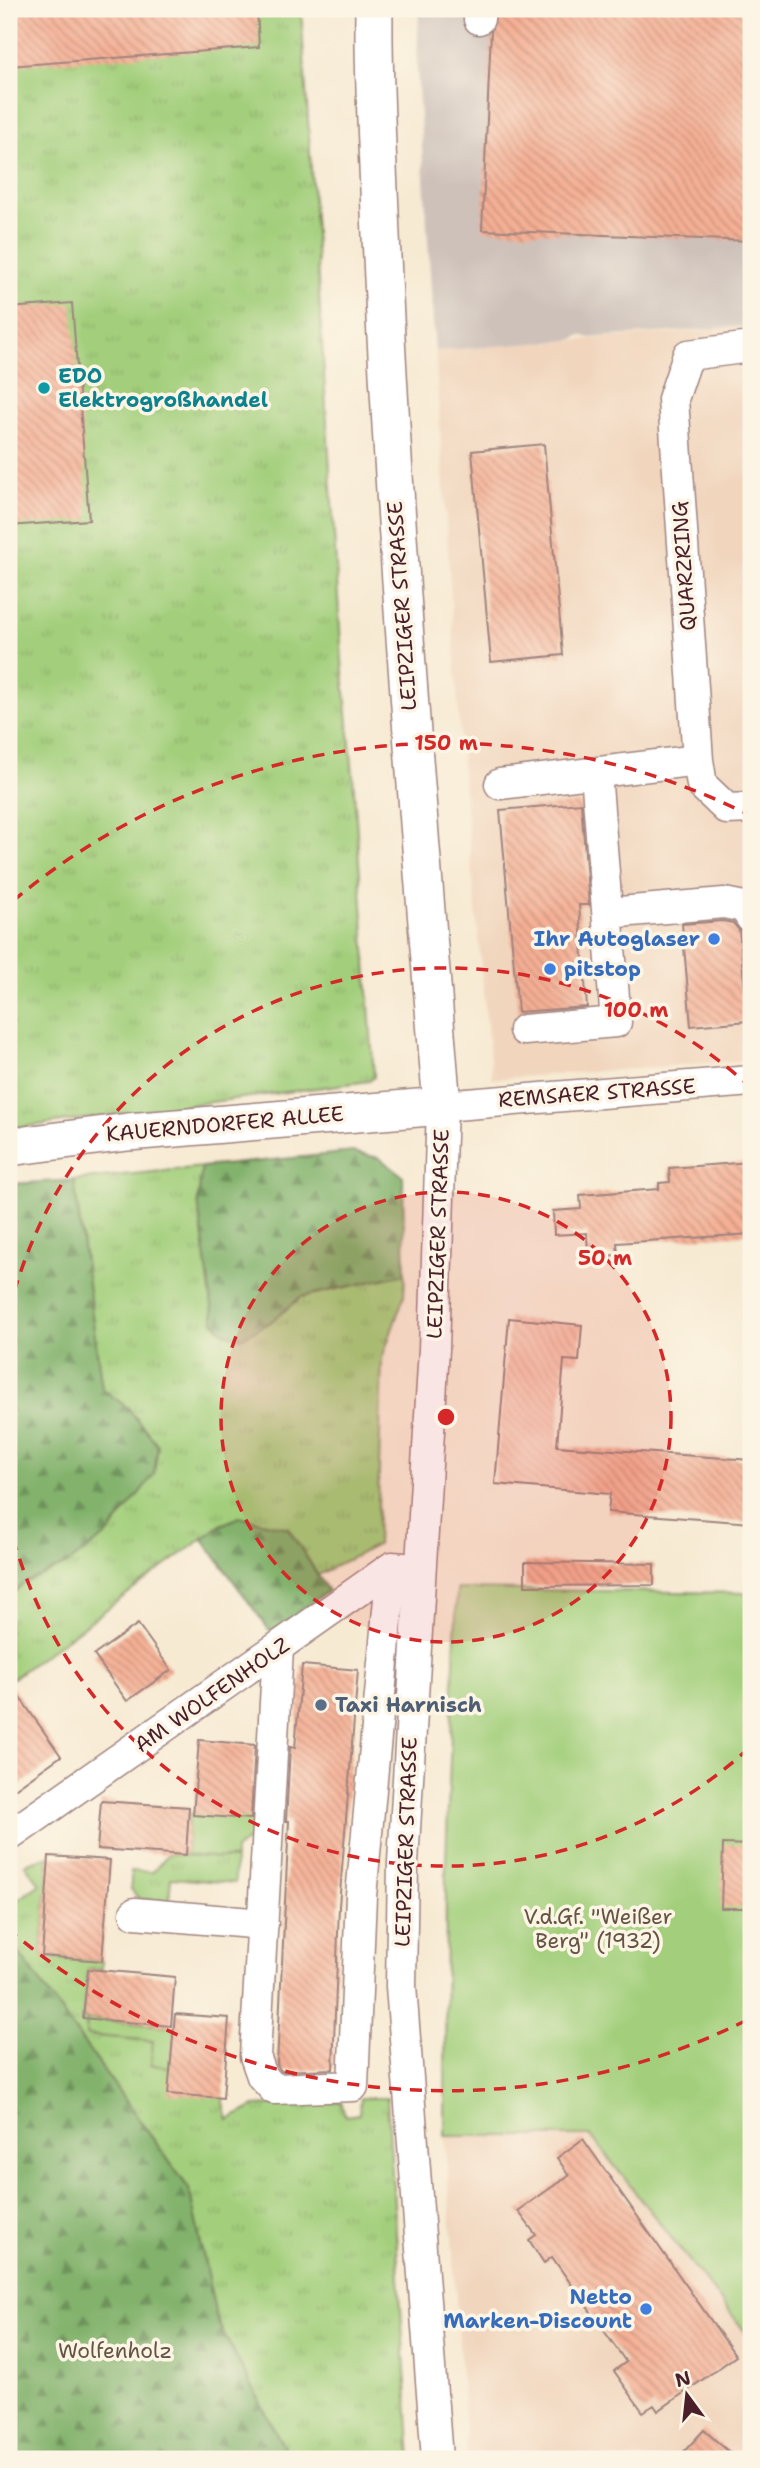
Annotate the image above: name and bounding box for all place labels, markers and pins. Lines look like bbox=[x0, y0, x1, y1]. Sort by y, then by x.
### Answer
place label: EDO Elektrogroßhandel bbox=[58, 362, 268, 414]
marker: EDO Elektrogroßhandel bbox=[36, 380, 52, 396]
place label: Ihr Autoglaser bbox=[534, 925, 700, 953]
marker: Ihr Autoglaser bbox=[706, 931, 722, 947]
place label: pitstop bbox=[564, 955, 641, 983]
marker: pitstop bbox=[542, 961, 558, 977]
centre of rings bbox=[434, 1405, 458, 1429]
place label: Taxi Harnisch bbox=[335, 1691, 482, 1719]
marker: Taxi Harnisch bbox=[313, 1697, 329, 1713]
place label: Netto Marken-Discount bbox=[443, 2283, 632, 2335]
marker: Netto Marken-Discount bbox=[638, 2301, 654, 2317]

